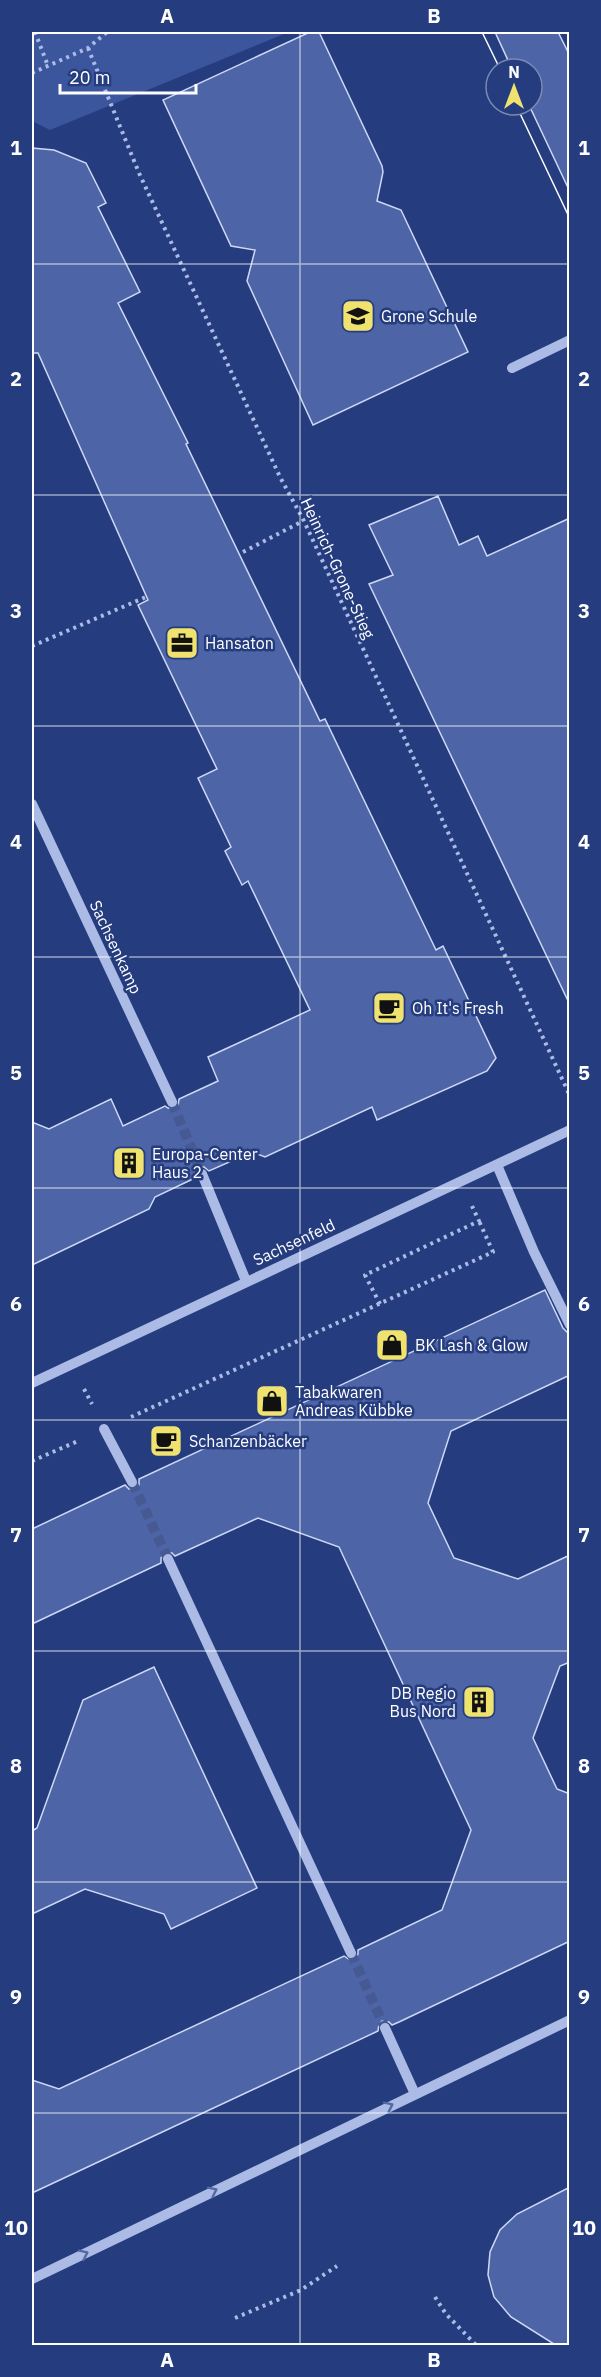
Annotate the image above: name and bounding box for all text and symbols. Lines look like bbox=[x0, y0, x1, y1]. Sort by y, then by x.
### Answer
text: A bbox=[160, 2, 174, 29]
text: B bbox=[427, 2, 441, 29]
scale bar bbox=[60, 57, 196, 95]
north arrow bbox=[484, 57, 544, 117]
text: N bbox=[508, 62, 520, 82]
text: 20 m bbox=[69, 66, 111, 89]
text: 1 bbox=[10, 134, 22, 161]
text: 1 bbox=[578, 134, 590, 161]
school or university icon: Grone Schule bbox=[340, 298, 376, 334]
place label: Grone Schule bbox=[381, 306, 477, 326]
text: 2 bbox=[10, 365, 22, 392]
text: 2 bbox=[578, 365, 590, 392]
street label: Heinrich-Grone-Stieg bbox=[297, 494, 380, 642]
text: 3 bbox=[10, 597, 22, 624]
text: 3 bbox=[578, 597, 590, 624]
office icon: Hansaton bbox=[164, 625, 200, 661]
place label: Hansaton bbox=[205, 633, 274, 653]
text: 4 bbox=[10, 828, 22, 855]
text: 4 bbox=[578, 828, 590, 855]
street label: Sachsenkamp bbox=[86, 897, 146, 997]
cafe icon: Oh It's Fresh bbox=[371, 990, 407, 1026]
place label: Oh It's Fresh bbox=[412, 998, 504, 1018]
text: 5 bbox=[10, 1059, 22, 1086]
text: 5 bbox=[578, 1059, 590, 1086]
place label: Europa-Center Haus 2 bbox=[152, 1144, 258, 1182]
building icon: Europa-Center Haus 2 bbox=[111, 1145, 147, 1181]
street label: Sachsenfeld bbox=[250, 1214, 338, 1270]
text: 6 bbox=[10, 1290, 22, 1317]
text: 6 bbox=[578, 1290, 590, 1317]
shop icon: BK Lash & Glow bbox=[374, 1327, 410, 1363]
place label: BK Lash & Glow bbox=[415, 1335, 528, 1355]
place label: Tabakwaren Andreas Kübbke bbox=[295, 1382, 413, 1420]
shop icon: Tabakwaren Andreas Kübbke bbox=[254, 1383, 290, 1419]
cafe icon: Schanzenbäcker bbox=[148, 1423, 184, 1459]
place label: Schanzenbäcker bbox=[189, 1431, 307, 1451]
text: 7 bbox=[10, 1521, 22, 1548]
text: 7 bbox=[578, 1521, 590, 1548]
place label: DB Regio Bus Nord bbox=[390, 1683, 456, 1721]
building icon: DB Regio Bus Nord bbox=[461, 1684, 497, 1720]
text: 8 bbox=[10, 1752, 22, 1779]
text: 8 bbox=[578, 1752, 590, 1779]
text: 9 bbox=[10, 1983, 22, 2010]
text: 9 bbox=[578, 1983, 590, 2010]
one-way arrow bbox=[382, 2102, 393, 2114]
one-way arrow bbox=[207, 2187, 218, 2199]
text: 10 bbox=[4, 2214, 28, 2241]
text: 10 bbox=[572, 2214, 596, 2241]
one-way arrow bbox=[78, 2249, 89, 2261]
text: A bbox=[160, 2346, 174, 2373]
text: B bbox=[427, 2346, 441, 2373]

